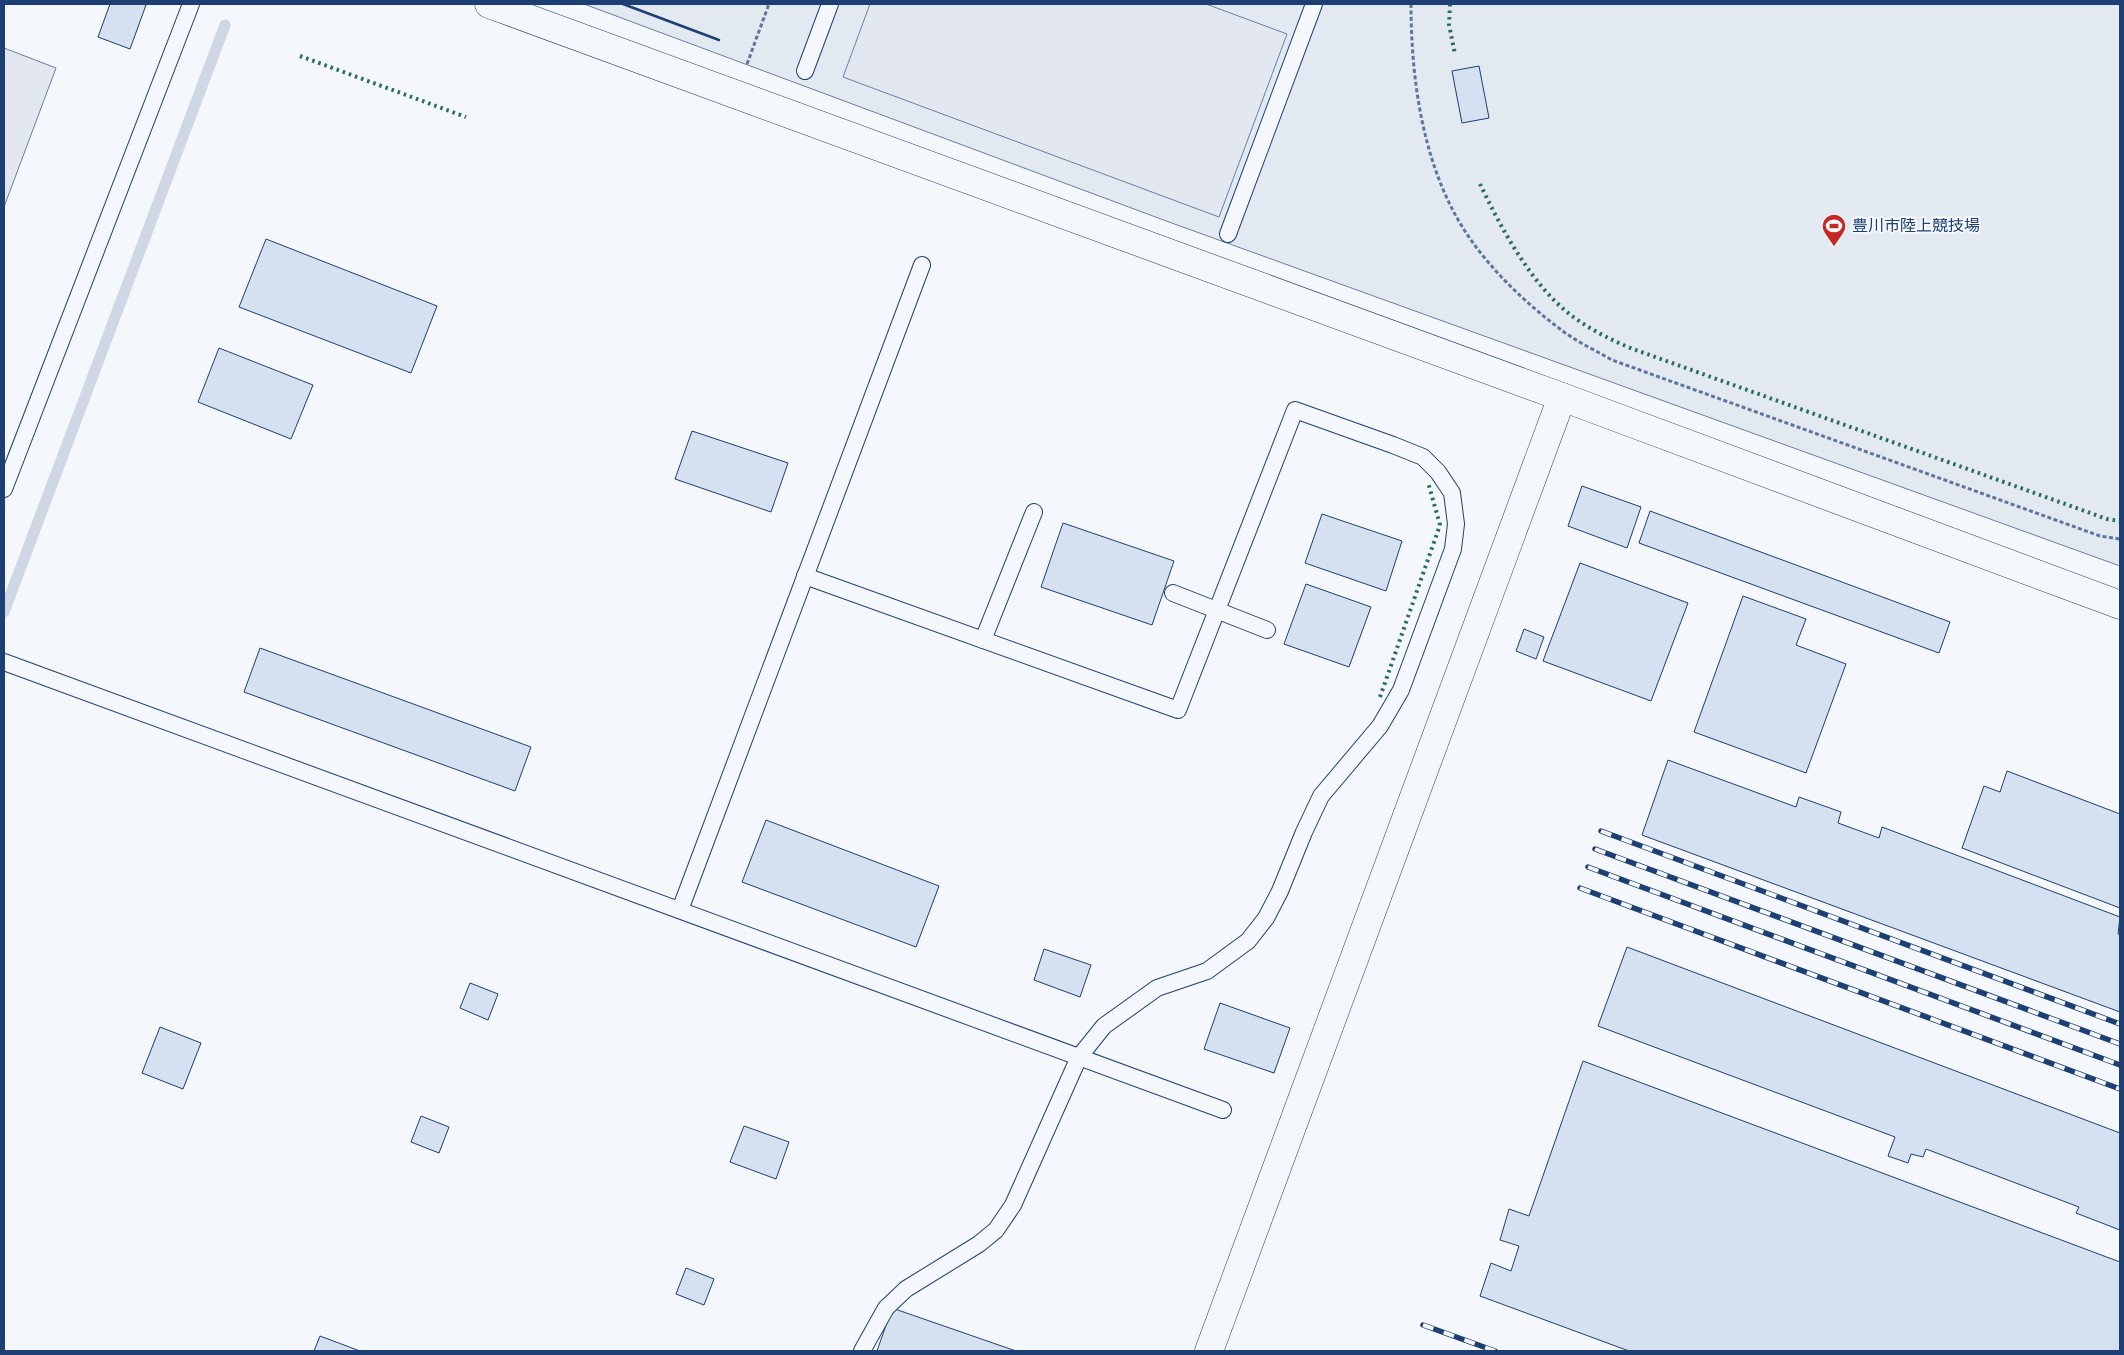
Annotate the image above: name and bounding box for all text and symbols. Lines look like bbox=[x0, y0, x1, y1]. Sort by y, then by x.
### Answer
sports icon: 豊川市陸上競技場 bbox=[1821, 213, 1847, 247]
place label: 豊川市陸上競技場 bbox=[1852, 217, 1980, 236]

